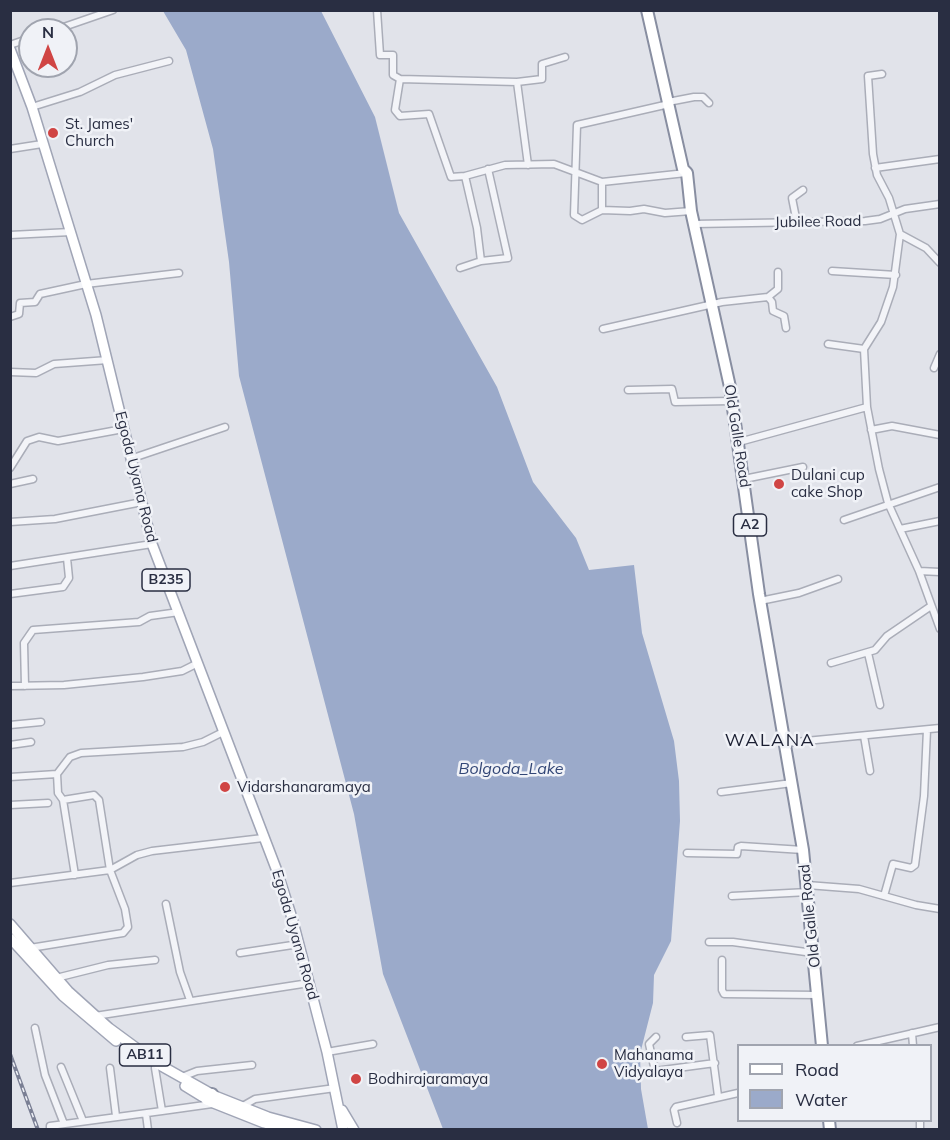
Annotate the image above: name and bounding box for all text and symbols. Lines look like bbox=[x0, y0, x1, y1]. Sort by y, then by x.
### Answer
north arrow bbox=[18, 18, 78, 78]
text: N bbox=[42, 22, 54, 42]
place label: St. James' Church bbox=[65, 115, 133, 150]
marker: St. James' Church bbox=[46, 126, 60, 140]
street label: Jubilee Road bbox=[774, 212, 862, 232]
street label: Old Galle Road bbox=[720, 383, 754, 489]
street label: Egoda Uyana Road bbox=[111, 410, 161, 544]
place label: Dulani cup cake Shop bbox=[791, 466, 865, 501]
marker: Dulani cup cake Shop bbox=[772, 477, 786, 491]
road number: A2 bbox=[734, 514, 766, 536]
road number: B235 bbox=[142, 569, 190, 591]
district label: WALANA bbox=[725, 730, 815, 752]
water label: Bolgoda_Lake bbox=[459, 759, 563, 779]
place label: Vidarshanaramaya bbox=[237, 778, 371, 796]
marker: Vidarshanaramaya bbox=[218, 780, 232, 794]
street label: Old Galle Road bbox=[796, 863, 824, 969]
street label: Egoda Uyana Road bbox=[268, 868, 322, 1002]
road number: AB11 bbox=[120, 1044, 170, 1066]
legend bbox=[737, 1044, 932, 1122]
place label: Mahanama Vidyalaya bbox=[614, 1046, 694, 1081]
marker: Mahanama Vidyalaya bbox=[595, 1057, 609, 1071]
text: Road bbox=[795, 1058, 839, 1081]
place label: Bodhirajaramaya bbox=[368, 1070, 488, 1088]
marker: Bodhirajaramaya bbox=[349, 1072, 363, 1086]
text: Water bbox=[795, 1088, 847, 1111]

